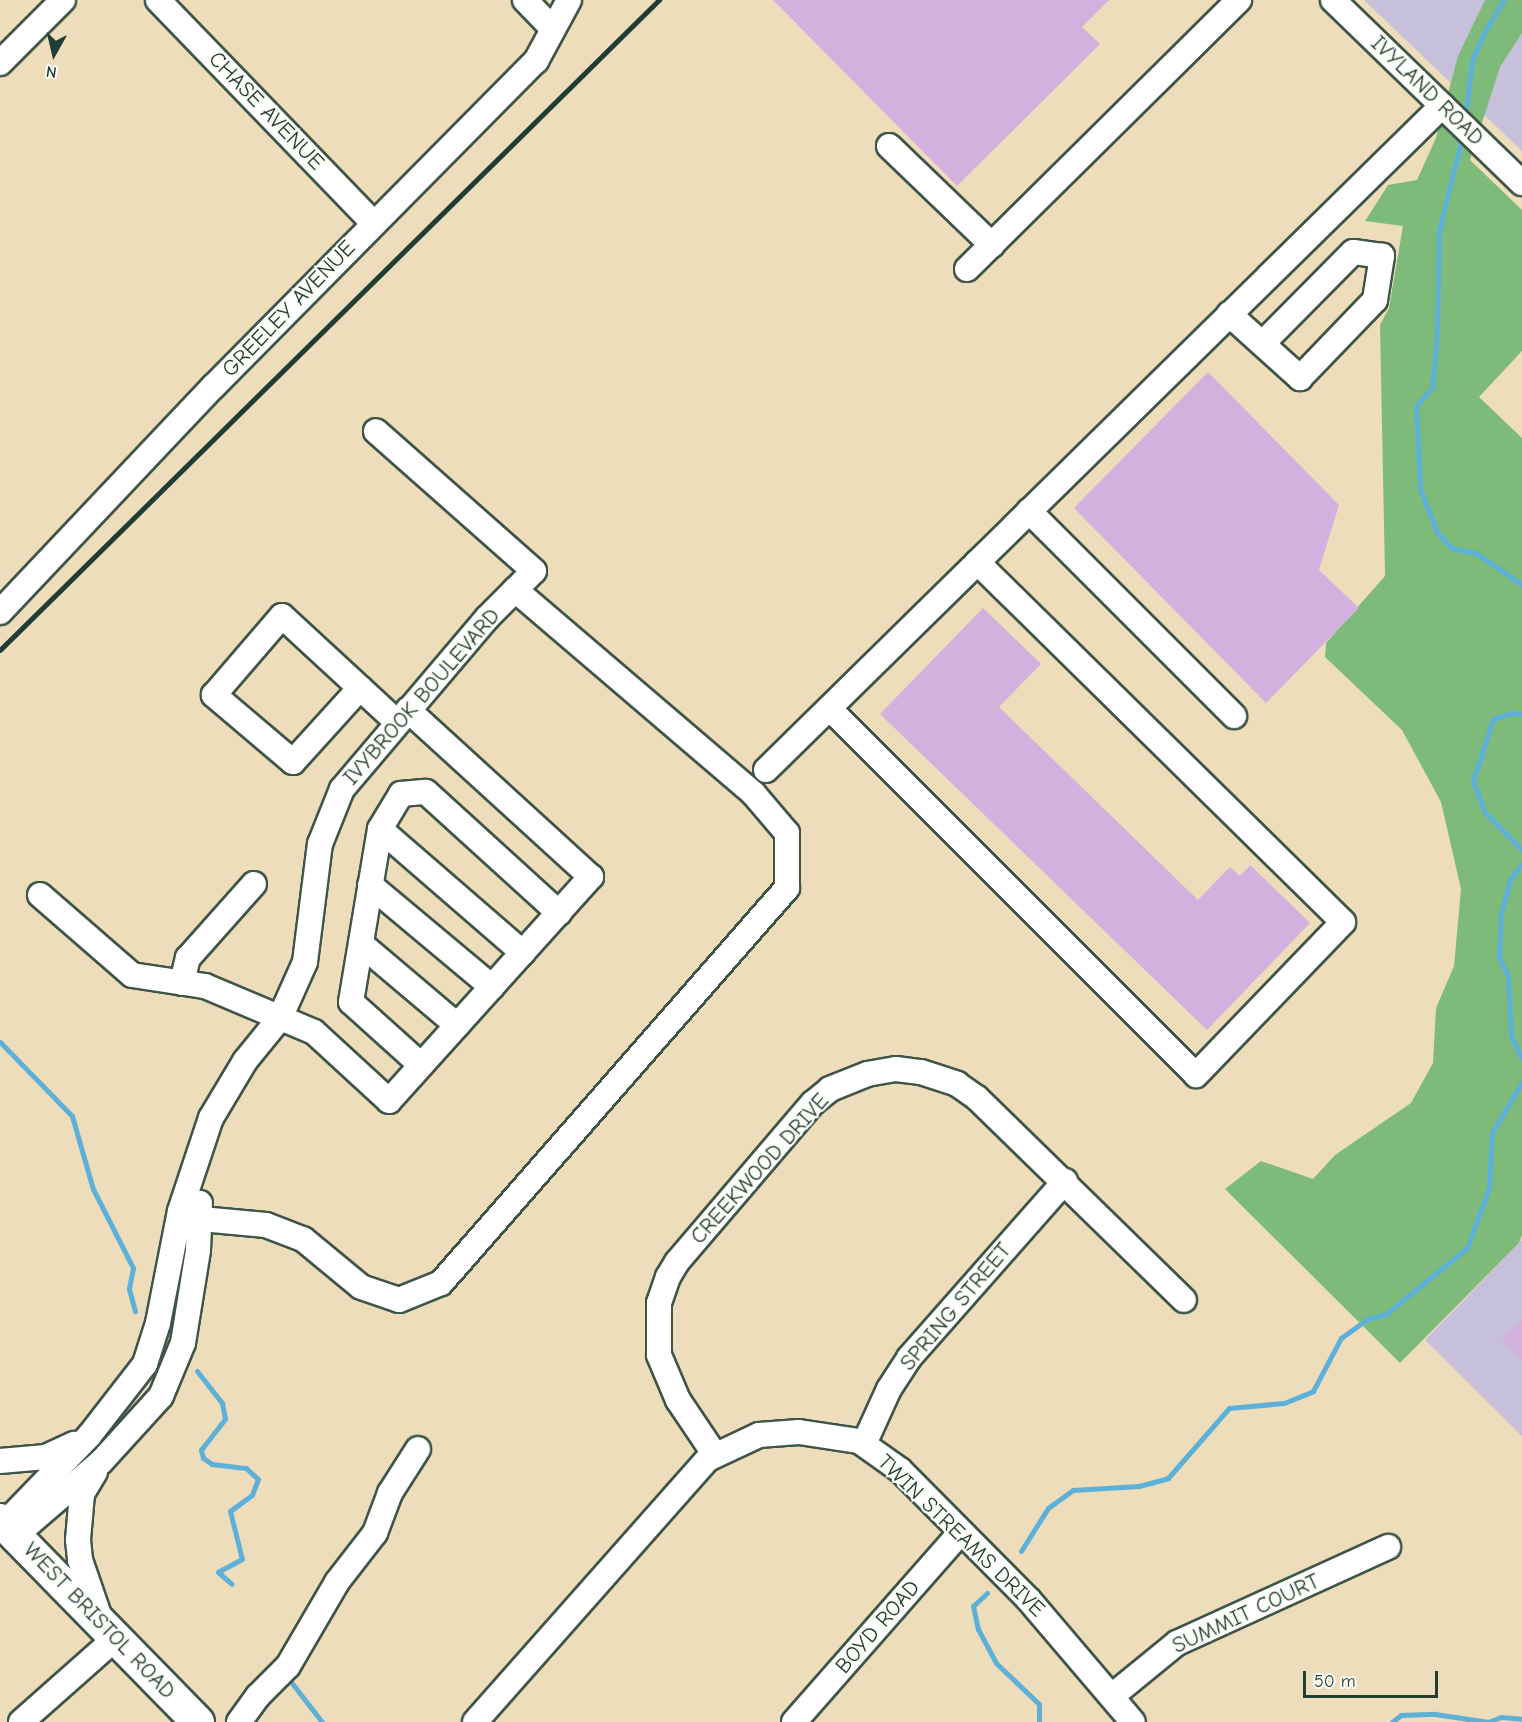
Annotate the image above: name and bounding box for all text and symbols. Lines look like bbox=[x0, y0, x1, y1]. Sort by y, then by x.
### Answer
north arrow bbox=[24, 24, 84, 84]
street label: IVYLAND ROAD bbox=[1365, 31, 1489, 151]
street label: CHASE AVENUE bbox=[203, 46, 329, 176]
text: N bbox=[45, 62, 58, 81]
street label: GREELEY AVENUE bbox=[217, 235, 361, 383]
street label: IVYBROOK BOULEVARD bbox=[338, 603, 506, 791]
street label: CREEKWOOD DRIVE bbox=[685, 1088, 835, 1250]
street label: SPRING STREET bbox=[895, 1238, 1017, 1376]
street label: TWIN STREAMS DRIVE bbox=[872, 1449, 1050, 1623]
street label: WEST BRISTOL ROAD bbox=[17, 1537, 181, 1705]
street label: SUMMIT COURT bbox=[1168, 1568, 1324, 1660]
street label: BOYD ROAD bbox=[830, 1575, 926, 1679]
scale bar bbox=[1306, 1659, 1441, 1697]
text: 50 m bbox=[1314, 1671, 1356, 1692]

